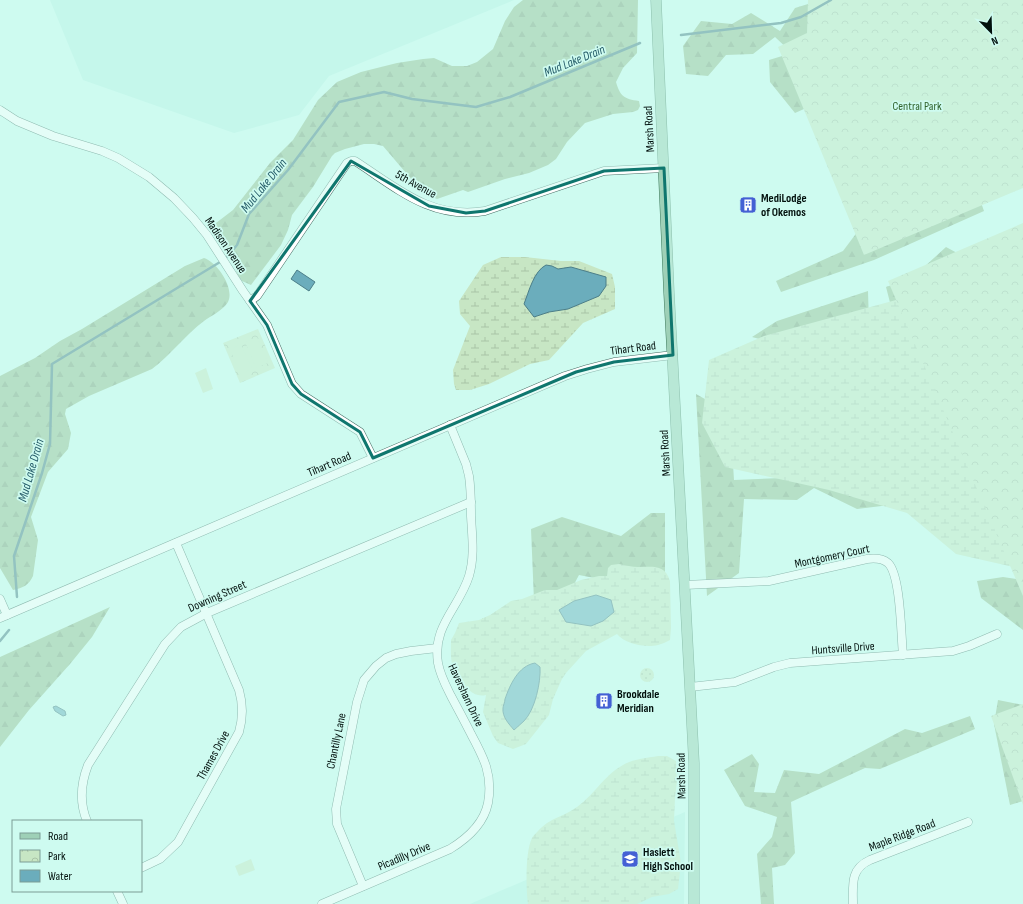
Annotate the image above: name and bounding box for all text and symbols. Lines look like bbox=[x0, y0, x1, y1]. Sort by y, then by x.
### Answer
north arrow bbox=[971, 12, 1011, 52]
text: N bbox=[989, 34, 1000, 48]
water label: Mud Lake Drain bbox=[541, 41, 608, 80]
park label: Central Park bbox=[893, 99, 942, 114]
street label: Marsh Road bbox=[641, 105, 658, 153]
water label: Mud Lake Drain bbox=[237, 155, 291, 216]
street label: 5th Avenue bbox=[393, 167, 439, 202]
place label: MediLodge of Okemos bbox=[761, 191, 807, 220]
building icon: MediLodge of Okemos bbox=[738, 195, 758, 215]
street label: Madison Avenue bbox=[201, 214, 250, 276]
street label: Tihart Road bbox=[609, 338, 657, 359]
street label: Marsh Road bbox=[657, 429, 674, 477]
water label: Mud Lake Drain bbox=[14, 436, 48, 504]
street label: Tihart Road bbox=[305, 449, 353, 480]
street label: Montgomery Court bbox=[793, 541, 871, 572]
street label: Downing Street bbox=[186, 577, 249, 616]
street label: Huntsville Drive bbox=[811, 639, 875, 658]
street label: Haversham Drive bbox=[444, 661, 487, 729]
place label: Brookdale Meridian bbox=[617, 687, 659, 716]
building icon: Brookdale Meridian bbox=[594, 691, 614, 711]
street label: Chantilly Lane bbox=[323, 712, 350, 770]
street label: Thames Drive bbox=[194, 728, 233, 783]
street label: Marsh Road bbox=[674, 753, 689, 799]
street label: Maple Ridge Road bbox=[867, 816, 938, 855]
legend bbox=[12, 820, 142, 892]
text: Road bbox=[48, 829, 68, 844]
street label: Picadilly Drive bbox=[376, 839, 433, 874]
place label: Haslett High School bbox=[643, 845, 693, 874]
text: Park bbox=[48, 849, 66, 864]
school or university icon: Haslett High School bbox=[620, 849, 640, 869]
text: Water bbox=[48, 869, 72, 884]

